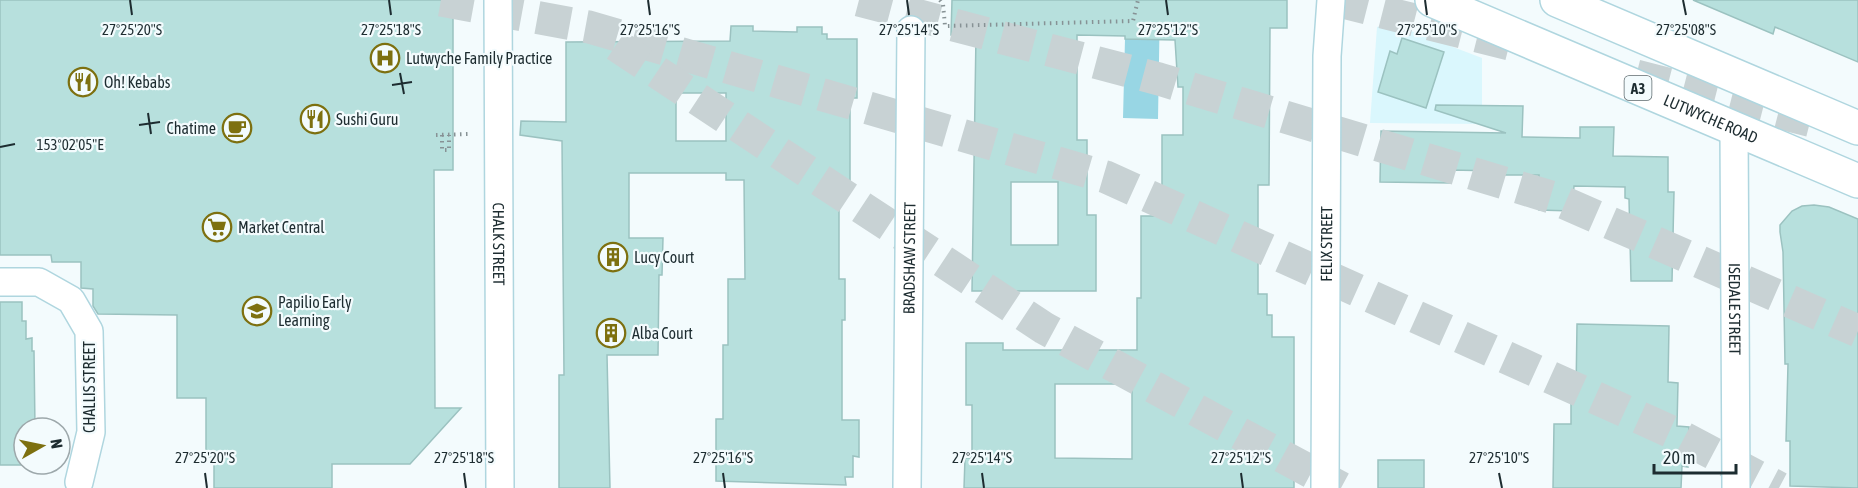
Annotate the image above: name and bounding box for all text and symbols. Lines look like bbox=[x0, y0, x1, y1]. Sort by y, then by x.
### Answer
text: 27°25'20"S bbox=[102, 21, 162, 38]
text: 27°25'18"S bbox=[361, 21, 421, 38]
text: 27°25'16"S bbox=[620, 21, 680, 38]
text: 27°25'14"S bbox=[879, 21, 939, 38]
text: 27°25'12"S bbox=[1138, 21, 1198, 38]
text: 27°25'10"S bbox=[1397, 21, 1457, 38]
text: 27°25'08"S bbox=[1656, 21, 1716, 38]
hospital icon: Lutwyche Family Practice bbox=[369, 42, 401, 74]
place label: Lutwyche Family Practice bbox=[406, 49, 552, 68]
restaurant icon: Oh! Kebabs bbox=[67, 66, 99, 98]
place label: Oh! Kebabs bbox=[104, 73, 171, 91]
road number: A3 bbox=[1624, 76, 1652, 100]
street label: LUTWYCHE ROAD bbox=[1661, 91, 1761, 146]
restaurant icon: Sushi Guru bbox=[299, 103, 331, 135]
place label: Sushi Guru bbox=[336, 110, 398, 128]
cafe icon: Chatime bbox=[221, 112, 253, 144]
place label: Chatime bbox=[167, 119, 216, 137]
text: 153°02'05"E bbox=[36, 136, 104, 153]
street label: CHALK STREET bbox=[490, 202, 508, 286]
street label: BRADSHAW STREET bbox=[900, 202, 918, 314]
street label: FELIX STREET bbox=[1317, 206, 1335, 282]
supermarket icon: Market Central bbox=[201, 211, 233, 243]
place label: Market Central bbox=[238, 218, 325, 236]
building icon: Lucy Court bbox=[597, 241, 629, 273]
place label: Lucy Court bbox=[634, 248, 695, 267]
street label: ISEDALE STREET bbox=[1726, 263, 1744, 355]
place label: Papilio Early Learning bbox=[278, 293, 352, 330]
school or university icon: Papilio Early Learning bbox=[241, 295, 273, 327]
building icon: Alba Court bbox=[595, 317, 627, 349]
place label: Alba Court bbox=[632, 324, 693, 342]
street label: CHALLIS STREET bbox=[80, 341, 98, 433]
north arrow bbox=[12, 416, 72, 476]
scale bar bbox=[1654, 437, 1736, 475]
text: N bbox=[47, 438, 66, 450]
text: 20 m bbox=[1663, 447, 1695, 468]
text: 27°25'20"S bbox=[175, 449, 235, 466]
text: 27°25'18"S bbox=[434, 449, 494, 466]
text: 27°25'16"S bbox=[693, 449, 753, 466]
text: 27°25'14"S bbox=[952, 449, 1012, 466]
text: 27°25'12"S bbox=[1211, 449, 1271, 466]
text: 27°25'10"S bbox=[1469, 449, 1529, 466]

